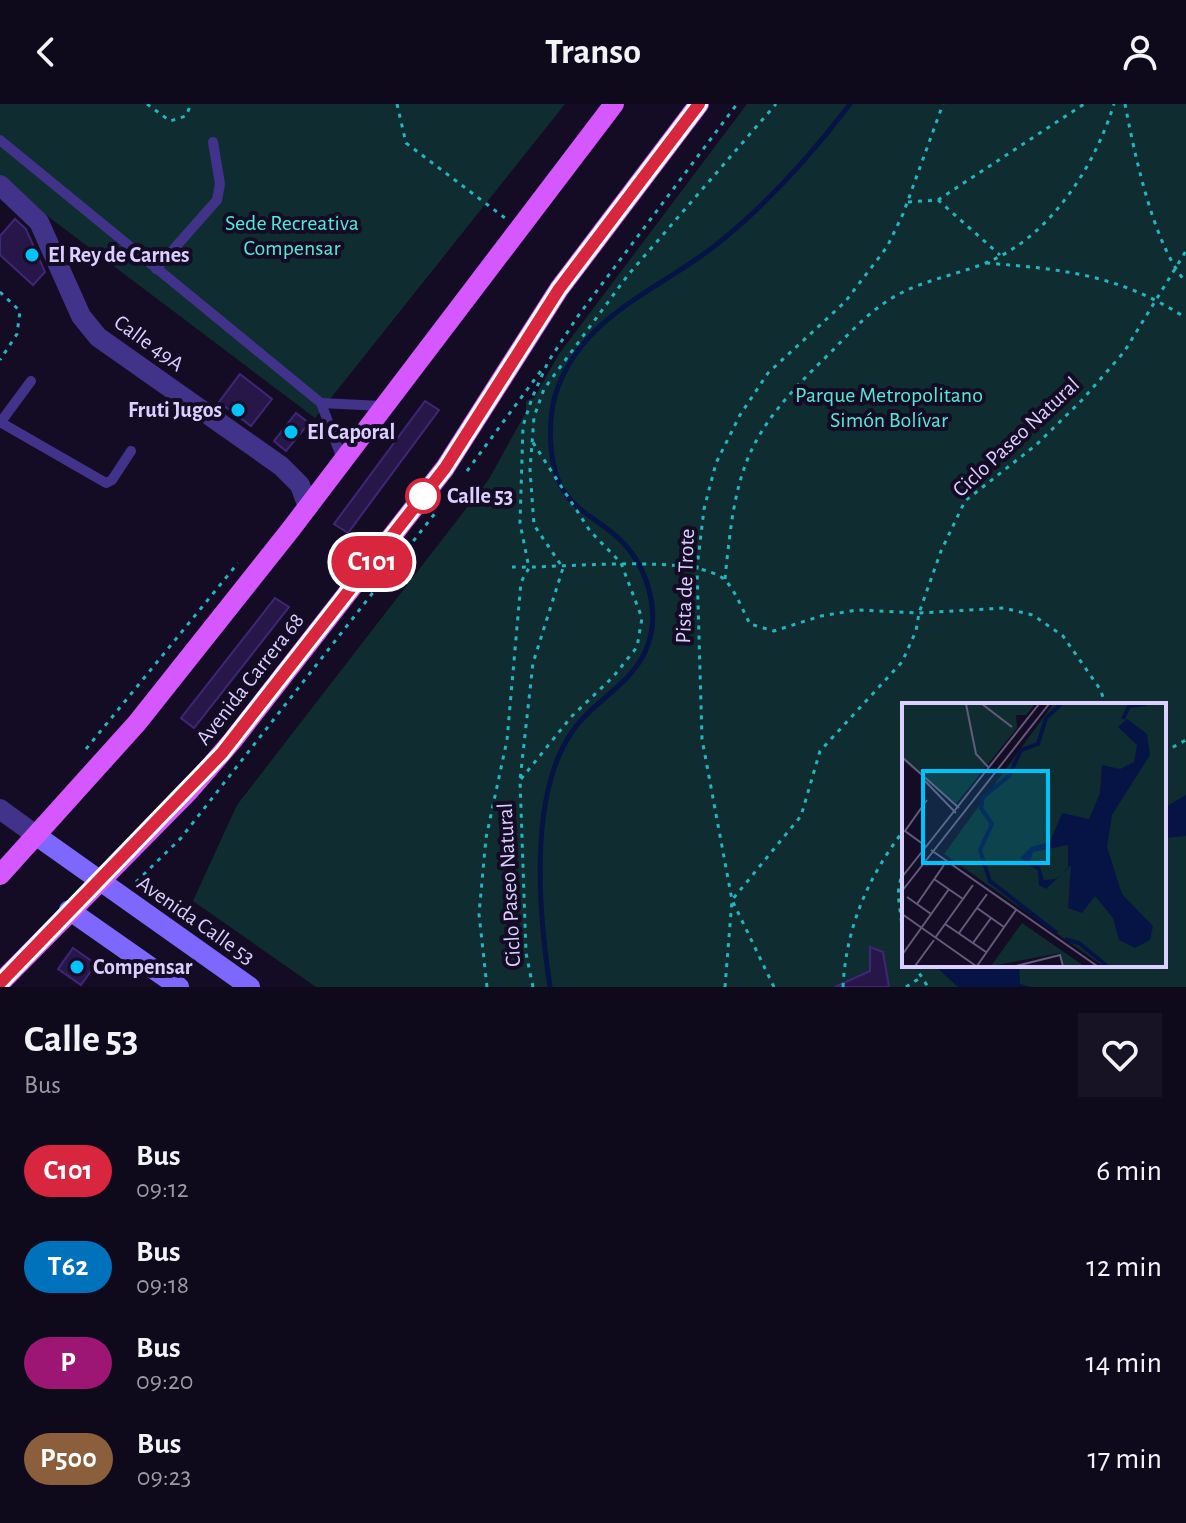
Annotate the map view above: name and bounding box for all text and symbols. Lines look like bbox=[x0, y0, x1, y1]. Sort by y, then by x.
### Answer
icon: back bbox=[24, 30, 68, 74]
icon: person bbox=[1118, 30, 1162, 74]
text: Transo bbox=[545, 34, 641, 70]
park label: Sede Recreativa Compensar bbox=[225, 212, 359, 259]
place label: El Rey de Carnes bbox=[48, 244, 190, 267]
marker: El Rey de Carnes bbox=[23, 246, 41, 264]
street label: Calle 49A bbox=[110, 311, 188, 376]
street label: Ciclo Paseo Natural bbox=[948, 373, 1084, 501]
park label: Parque Metropolitano Simón Bolívar bbox=[795, 384, 983, 431]
place label: Fruti Jugos bbox=[128, 399, 222, 421]
marker: Fruti Jugos bbox=[229, 401, 247, 419]
place label: El Caporal bbox=[307, 421, 395, 443]
marker: El Caporal bbox=[282, 423, 300, 441]
marker: Calle 53 bbox=[406, 479, 440, 513]
place label: Calle 53 bbox=[447, 485, 513, 507]
street label: Pista de Trote bbox=[672, 528, 698, 644]
line badge: C101 bbox=[316, 536, 428, 588]
text: C101 bbox=[347, 548, 397, 576]
street label: Avenida Carrera 68 bbox=[192, 609, 308, 749]
inset map bbox=[902, 703, 1166, 967]
street label: Ciclo Paseo Natural bbox=[494, 802, 524, 968]
street label: Avenida Calle 53 bbox=[133, 871, 259, 969]
place label: Compensar bbox=[93, 956, 193, 978]
marker: Compensar bbox=[68, 958, 86, 976]
button: heart bbox=[1078, 1013, 1162, 1097]
text: Calle 53 bbox=[24, 1021, 138, 1059]
text: Bus bbox=[24, 1072, 61, 1098]
text: Bus bbox=[136, 1141, 181, 1171]
text: 6 min bbox=[1096, 1156, 1162, 1186]
text: C101 bbox=[43, 1157, 93, 1185]
text: 09:12 bbox=[136, 1176, 189, 1202]
text: Bus bbox=[136, 1237, 181, 1267]
text: 12 min bbox=[1086, 1252, 1162, 1282]
text: T62 bbox=[48, 1253, 88, 1281]
text: 09:18 bbox=[136, 1272, 189, 1298]
text: Bus bbox=[136, 1333, 181, 1363]
text: 14 min bbox=[1086, 1348, 1162, 1378]
text: P bbox=[60, 1349, 76, 1377]
text: 09:20 bbox=[136, 1368, 193, 1394]
text: Bus bbox=[137, 1429, 181, 1459]
text: 17 min bbox=[1087, 1444, 1162, 1474]
text: P500 bbox=[40, 1445, 97, 1473]
text: 09:23 bbox=[137, 1464, 191, 1490]

